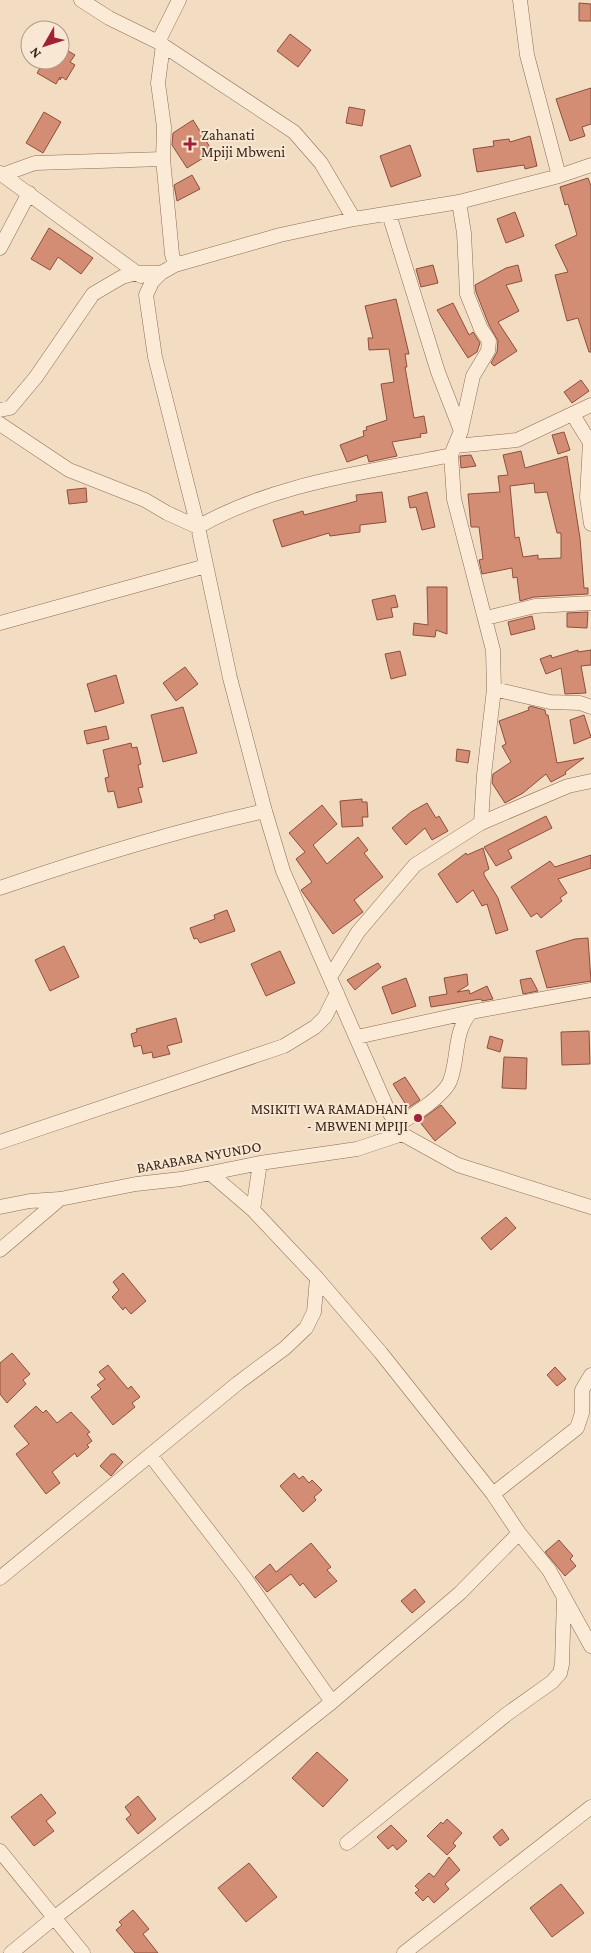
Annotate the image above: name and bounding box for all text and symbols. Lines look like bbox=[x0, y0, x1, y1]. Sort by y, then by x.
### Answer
north arrow bbox=[20, 20, 70, 70]
text: N bbox=[25, 44, 44, 62]
place label: Zahanati Mpiji Mbweni bbox=[201, 127, 285, 161]
marker: Zahanati Mpiji Mbweni bbox=[183, 137, 197, 151]
place label: MSIKITI WA RAMADHANI - MBWENI MPIJI bbox=[251, 1101, 408, 1135]
marker: MSIKITI WA RAMADHANI - MBWENI MPIJI bbox=[412, 1112, 424, 1124]
street label: BARABARA NYUNDO bbox=[135, 1138, 263, 1176]

